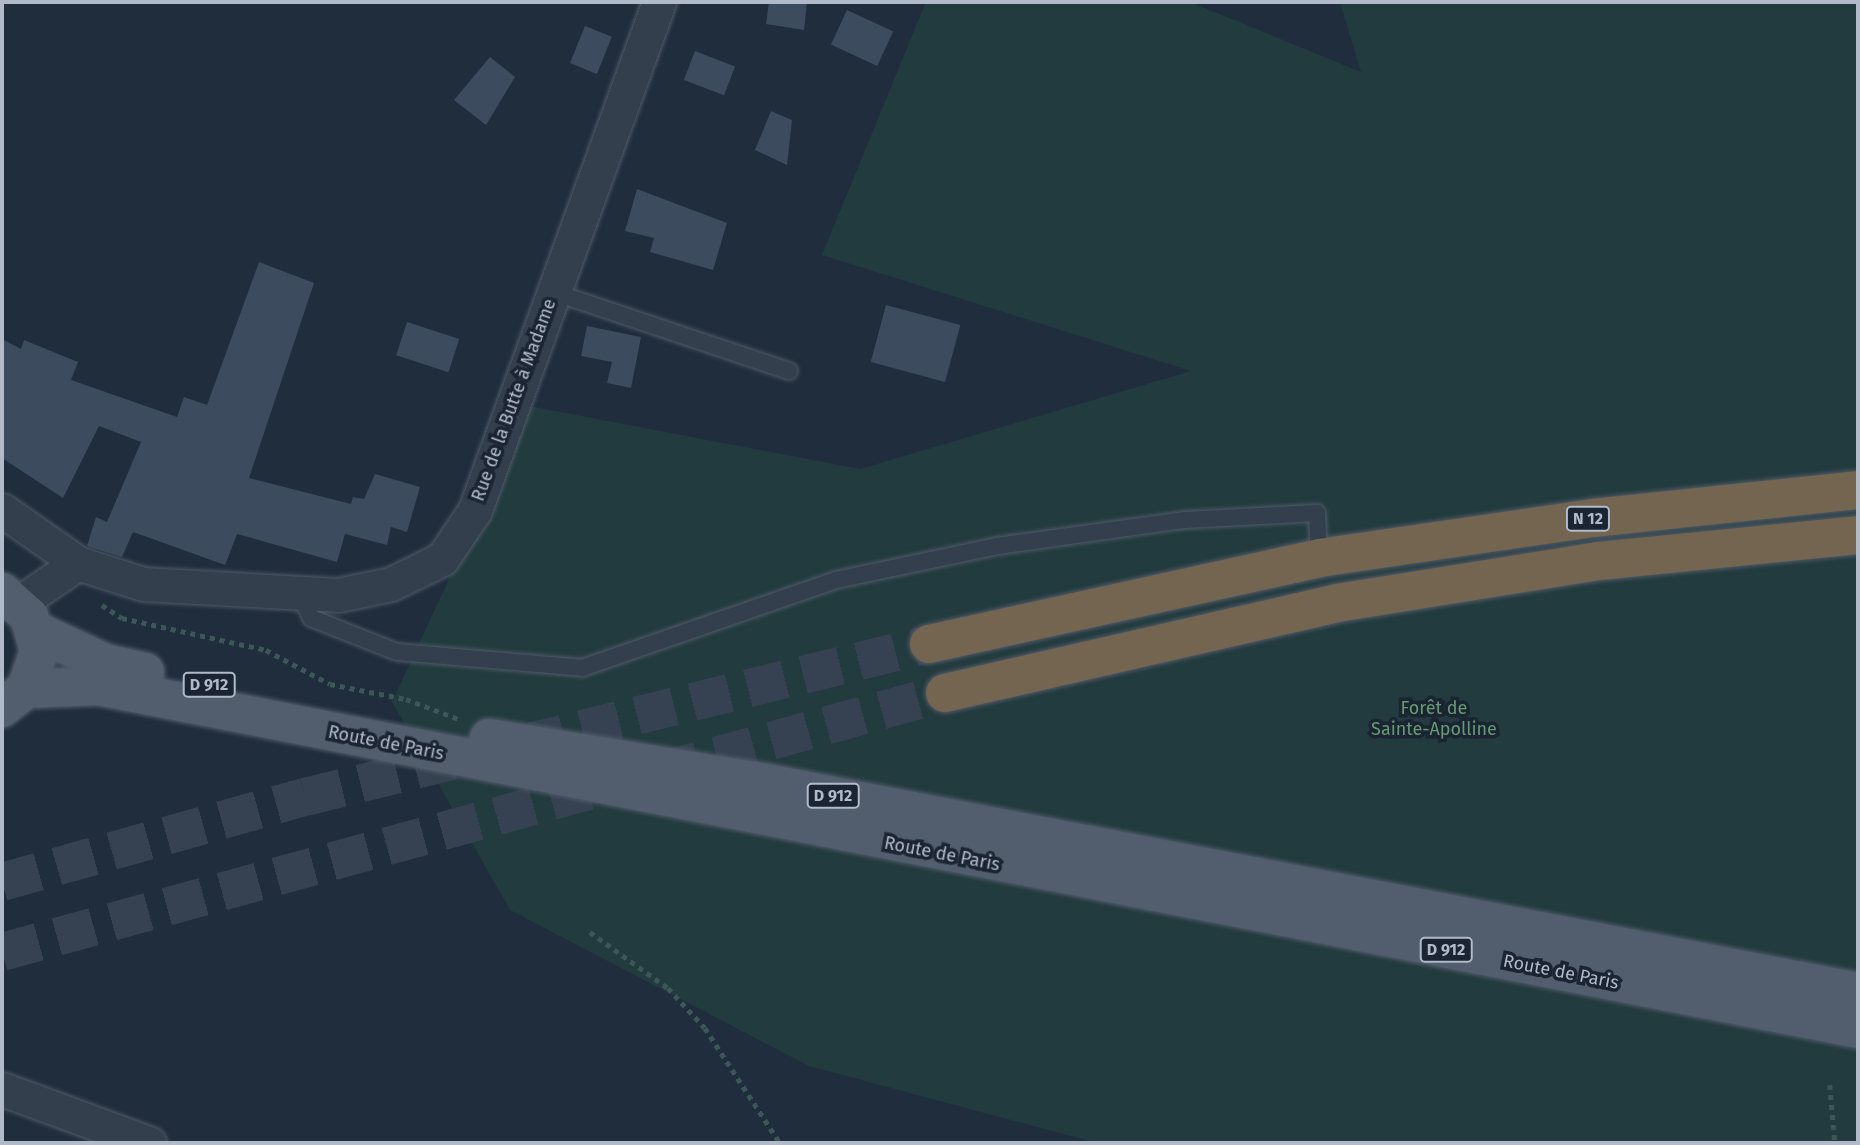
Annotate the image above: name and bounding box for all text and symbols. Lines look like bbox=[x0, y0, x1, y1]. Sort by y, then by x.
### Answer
street label: Rue de la Butte à Madame bbox=[467, 296, 561, 504]
road number: N 12 bbox=[1565, 506, 1611, 532]
road number: D 912 bbox=[181, 672, 237, 698]
park label: Forêt de Sainte-Apolline bbox=[1371, 698, 1497, 740]
street label: Route de Paris bbox=[326, 721, 446, 765]
road number: D 912 bbox=[805, 783, 861, 808]
street label: Route de Paris bbox=[882, 832, 1002, 876]
road number: D 912 bbox=[1418, 938, 1474, 962]
street label: Route de Paris bbox=[1501, 950, 1621, 994]

